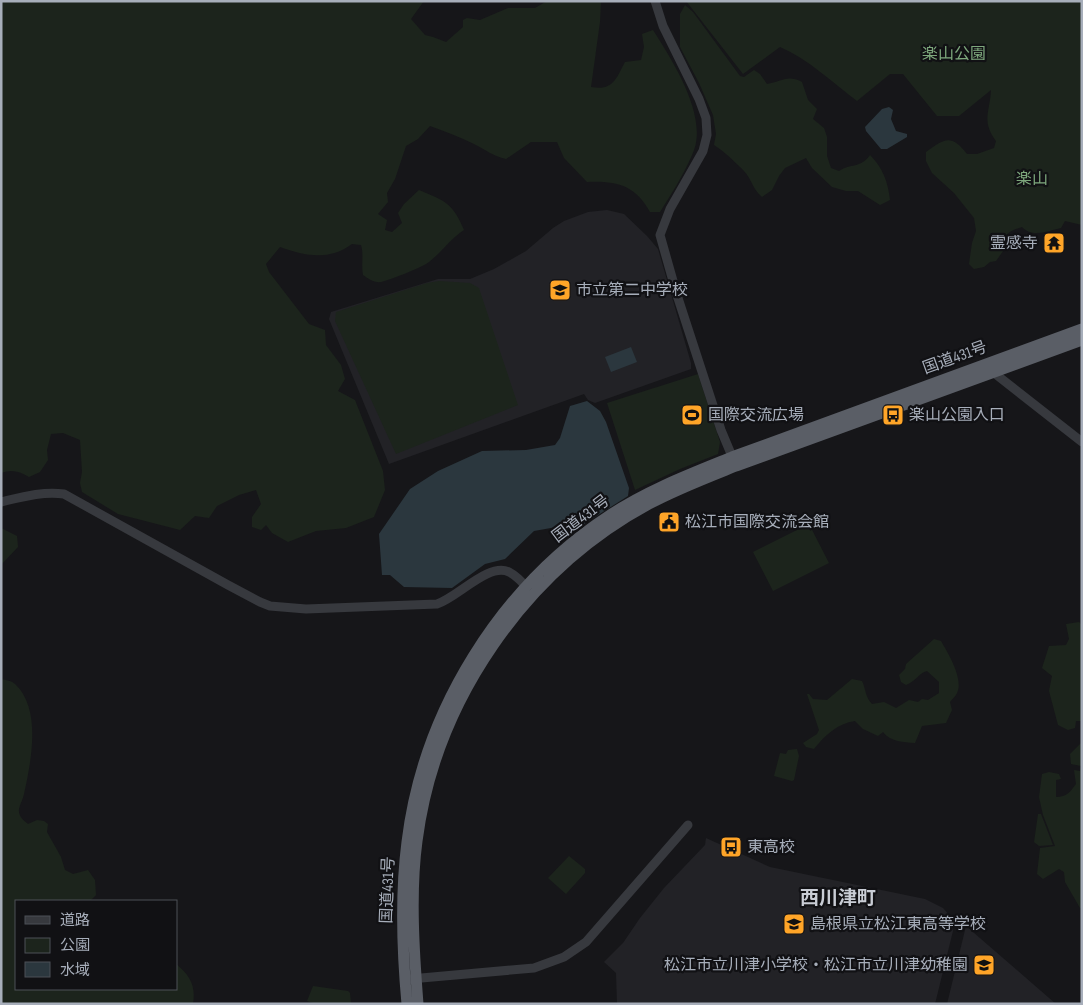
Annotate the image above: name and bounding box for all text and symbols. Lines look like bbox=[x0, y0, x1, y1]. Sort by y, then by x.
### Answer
park label: 楽山公園 bbox=[922, 45, 986, 64]
park label: 楽山 bbox=[1016, 170, 1048, 189]
temple icon: 霊感寺 bbox=[1042, 231, 1066, 255]
place label: 霊感寺 bbox=[990, 234, 1038, 253]
school or university icon: 市立第二中学校 bbox=[548, 278, 572, 302]
place label: 市立第二中学校 bbox=[576, 281, 688, 300]
street label: 国道431号 bbox=[920, 338, 990, 378]
sports icon: 国際交流広場 bbox=[680, 403, 704, 427]
bus stop icon: 楽山公園入口 bbox=[881, 403, 905, 427]
place label: 国際交流広場 bbox=[708, 406, 804, 425]
place label: 楽山公園入口 bbox=[909, 406, 1005, 425]
street label: 国道431号 bbox=[549, 491, 613, 547]
public building icon: 松江市国際交流会館 bbox=[657, 510, 681, 534]
place label: 松江市国際交流会館 bbox=[685, 513, 829, 532]
bus stop icon: 東高校 bbox=[719, 835, 743, 859]
place label: 東高校 bbox=[747, 838, 795, 857]
street label: 国道431号 bbox=[377, 856, 399, 924]
district label: 西川津町 bbox=[800, 887, 876, 910]
legend bbox=[15, 900, 178, 990]
text: 道路 bbox=[60, 911, 90, 930]
school or university icon: 島根県立松江東高等学校 bbox=[782, 912, 806, 936]
place label: 島根県立松江東高等学校 bbox=[810, 915, 986, 934]
text: 公園 bbox=[60, 936, 90, 955]
school or university icon: 松江市立川津小学校・松江市立川津幼稚園 bbox=[972, 953, 996, 977]
place label: 松江市立川津小学校・松江市立川津幼稚園 bbox=[664, 956, 968, 975]
text: 水域 bbox=[60, 961, 90, 980]

